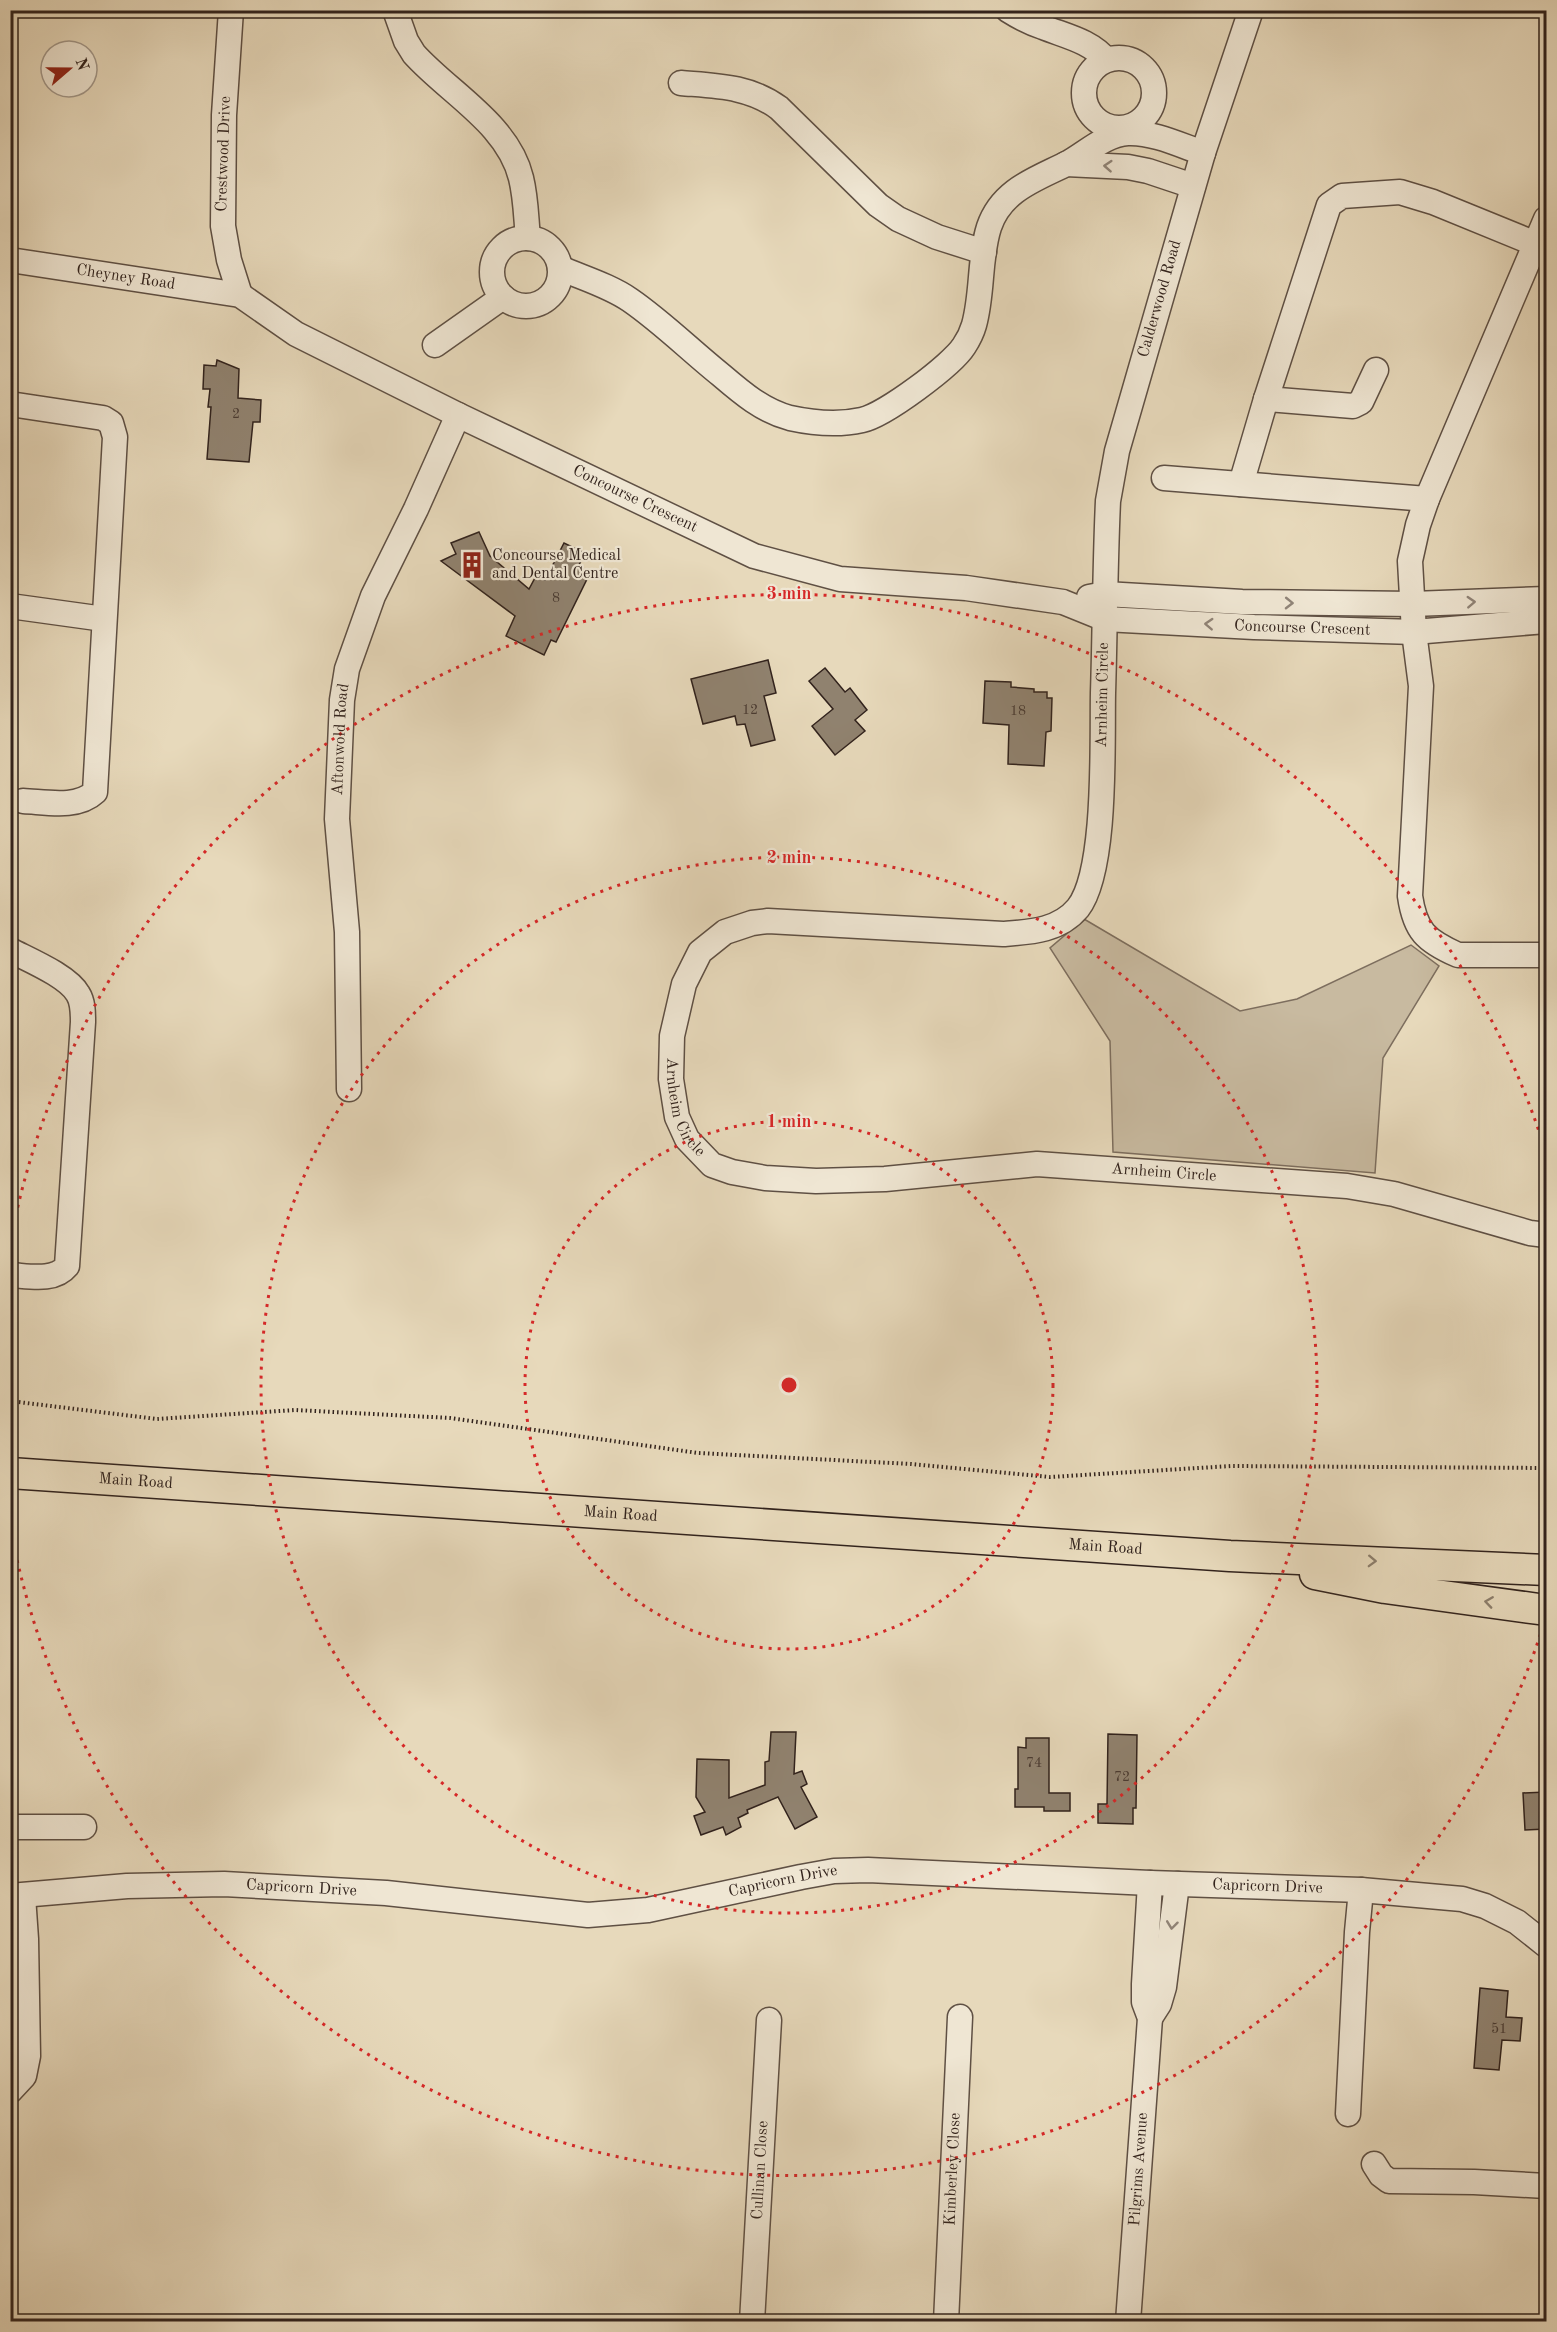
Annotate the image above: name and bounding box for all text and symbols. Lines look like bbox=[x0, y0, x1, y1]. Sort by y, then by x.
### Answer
north arrow bbox=[39, 39, 99, 99]
text: N bbox=[72, 56, 91, 74]
street label: Crestwood Drive bbox=[214, 96, 234, 212]
one-way arrow bbox=[1103, 159, 1112, 172]
street label: Calderwood Road bbox=[1136, 239, 1184, 359]
street label: Cheyney Road bbox=[75, 262, 176, 293]
house number: 2 bbox=[232, 407, 240, 421]
street label: Concourse Crescent bbox=[570, 463, 700, 536]
place label: Concourse Medical and Dental Centre bbox=[492, 548, 621, 582]
building icon: Concourse Medical and Dental Centre bbox=[457, 550, 487, 580]
text: 3 min bbox=[766, 585, 812, 603]
house number: 8 bbox=[552, 591, 560, 605]
one-way arrow bbox=[1285, 596, 1294, 609]
one-way arrow bbox=[1467, 596, 1476, 609]
one-way arrow bbox=[1204, 618, 1213, 631]
street label: Concourse Crescent bbox=[1234, 618, 1371, 639]
street label: Arnheim Circle bbox=[1094, 642, 1112, 748]
street label: Aftonwold Road bbox=[330, 682, 353, 796]
house number: 12 bbox=[742, 703, 758, 717]
house number: 18 bbox=[1010, 704, 1026, 718]
text: 2 min bbox=[766, 849, 812, 867]
street label: Arnheim Circle bbox=[663, 1058, 708, 1160]
text: 1 min bbox=[766, 1113, 812, 1131]
street label: Arnheim Circle bbox=[1111, 1161, 1217, 1185]
centre of rings bbox=[779, 1375, 799, 1395]
street label: Main Road bbox=[98, 1471, 173, 1492]
street label: Main Road bbox=[583, 1504, 658, 1525]
street label: Main Road bbox=[1068, 1537, 1143, 1558]
one-way arrow bbox=[1368, 1555, 1377, 1568]
one-way arrow bbox=[1484, 1597, 1493, 1609]
house number: 74 bbox=[1026, 1756, 1042, 1770]
house number: 72 bbox=[1114, 1770, 1130, 1784]
street label: Capricorn Drive bbox=[727, 1863, 839, 1900]
street label: Capricorn Drive bbox=[246, 1877, 357, 1899]
street label: Capricorn Drive bbox=[1212, 1877, 1323, 1897]
one-way arrow bbox=[1166, 1920, 1179, 1929]
house number: 51 bbox=[1491, 2022, 1507, 2036]
street label: Kimberley Close bbox=[942, 2112, 964, 2226]
street label: Pilgrims Avenue bbox=[1127, 2112, 1151, 2227]
street label: Cullinan Close bbox=[750, 2120, 771, 2220]

